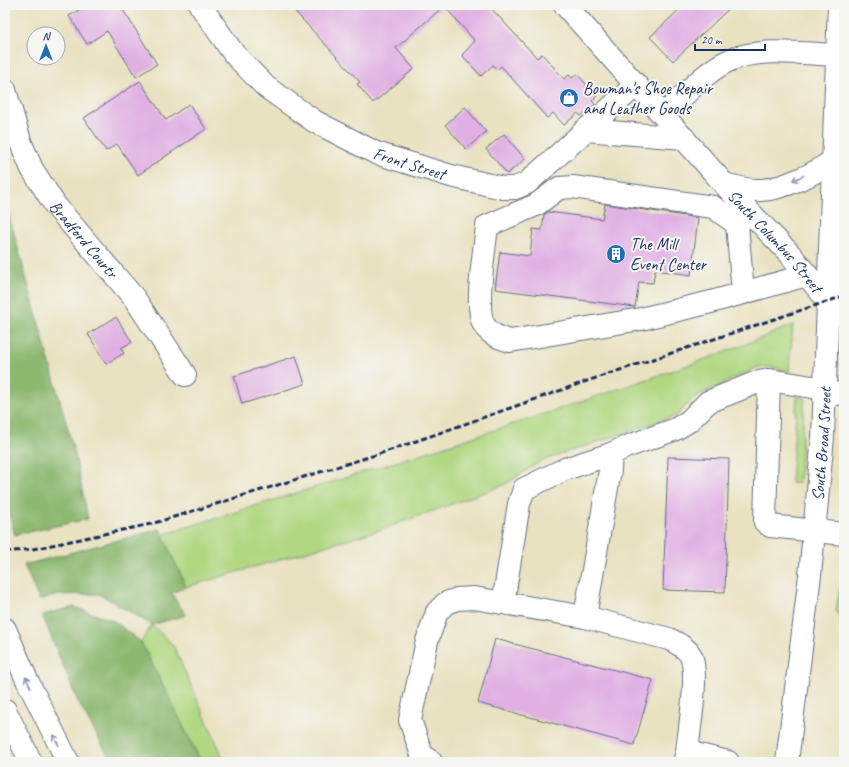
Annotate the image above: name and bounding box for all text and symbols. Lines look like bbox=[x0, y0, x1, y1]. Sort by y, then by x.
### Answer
north arrow bbox=[26, 26, 66, 66]
scale bar bbox=[695, 26, 765, 52]
text: N bbox=[43, 29, 52, 43]
text: 20 m bbox=[701, 32, 723, 48]
place label: Bowman's Shoe Repair and Leather Goods bbox=[583, 78, 714, 119]
shop icon: Bowman's Shoe Repair and Leather Goods bbox=[558, 87, 580, 109]
street label: Front Street bbox=[371, 143, 450, 185]
one-way arrow bbox=[793, 175, 805, 183]
street label: South Columbus Street bbox=[723, 185, 828, 299]
street label: Bradford Courtr bbox=[45, 196, 124, 284]
place label: The Mill Event Center bbox=[630, 234, 708, 275]
building icon: The Mill Event Center bbox=[605, 243, 627, 265]
street label: South Broad Street bbox=[807, 385, 836, 501]
one-way arrow bbox=[24, 677, 31, 689]
one-way arrow bbox=[52, 734, 60, 746]

